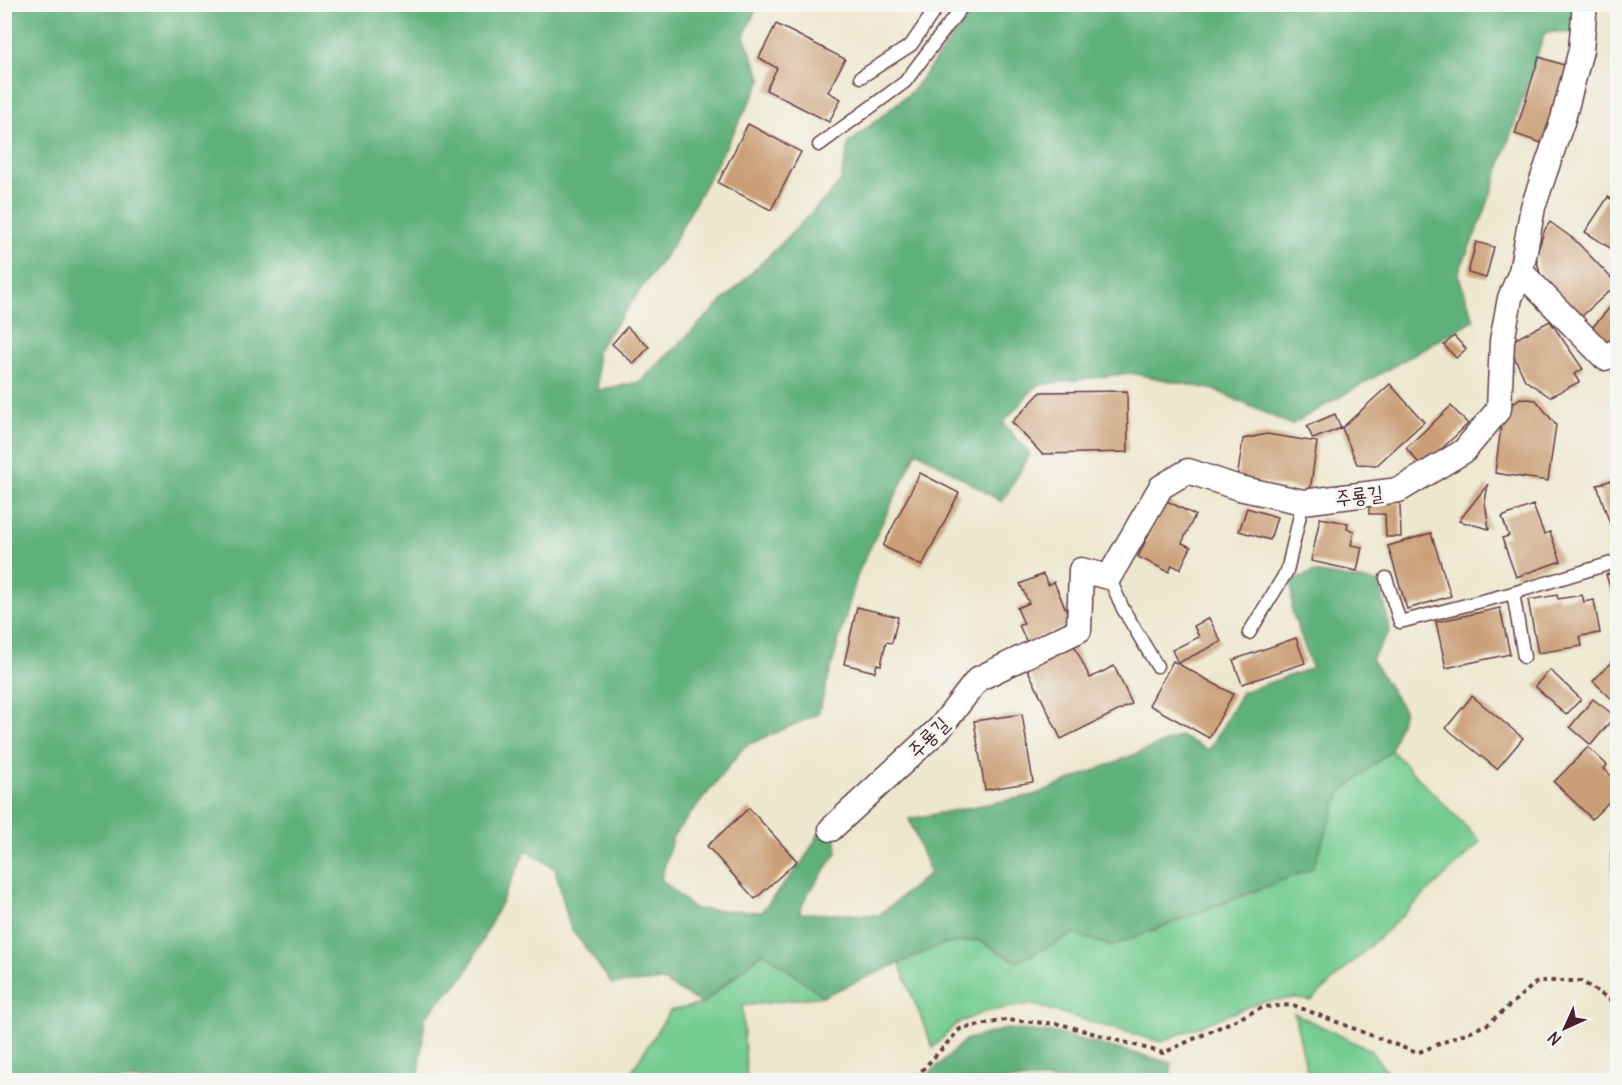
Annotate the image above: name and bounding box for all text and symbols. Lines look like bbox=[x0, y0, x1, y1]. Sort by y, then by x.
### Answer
street label: 주룡길 bbox=[1334, 480, 1384, 510]
street label: 주룡길 bbox=[902, 711, 954, 763]
north arrow bbox=[1535, 998, 1595, 1058]
text: N bbox=[1543, 1028, 1565, 1050]

